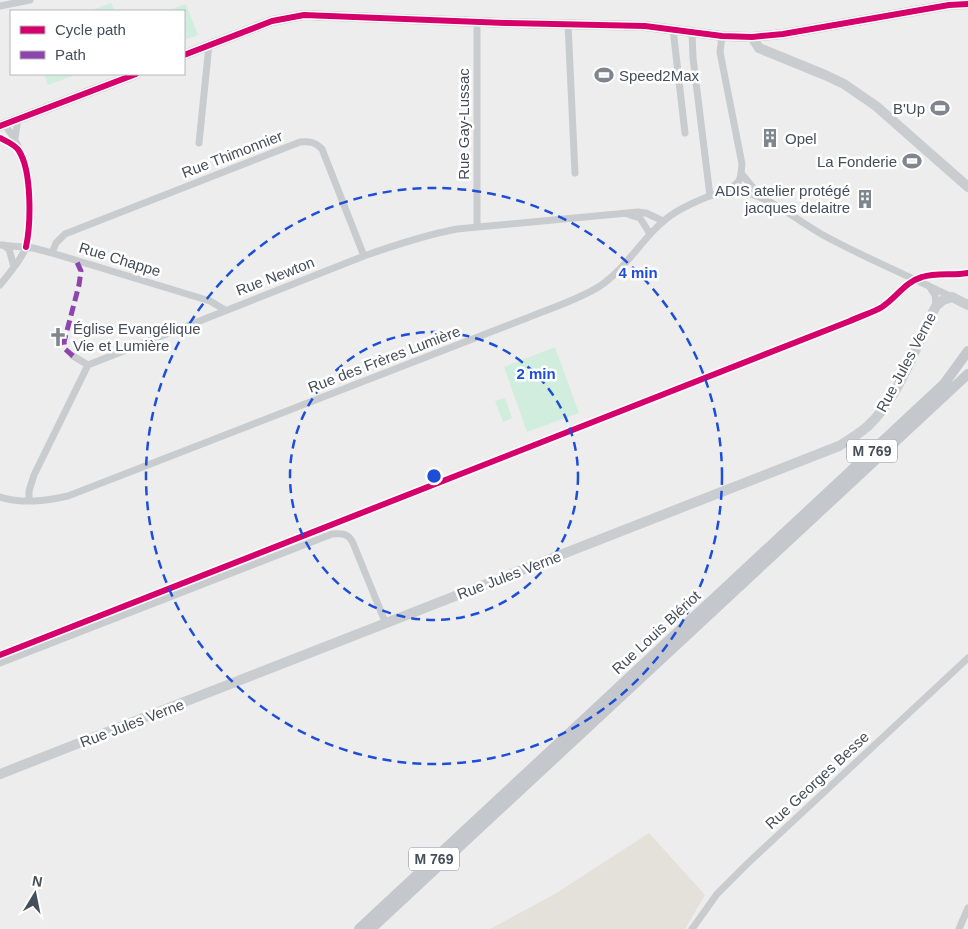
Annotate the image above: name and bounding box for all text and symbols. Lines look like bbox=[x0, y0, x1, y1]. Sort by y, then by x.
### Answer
legend bbox=[10, 10, 185, 75]
text: Cycle path bbox=[55, 21, 126, 38]
text: Path bbox=[55, 46, 86, 63]
sports icon: Speed2Max bbox=[593, 64, 615, 86]
place label: Speed2Max bbox=[619, 67, 700, 84]
street label: Rue Gay-Lussac bbox=[455, 68, 472, 180]
sports icon: B'Up bbox=[929, 97, 951, 119]
place label: B'Up bbox=[893, 100, 925, 117]
street label: Rue Thimonnier bbox=[179, 127, 285, 181]
building icon: Opel bbox=[759, 127, 781, 149]
place label: Opel bbox=[785, 130, 817, 147]
sports icon: La Fonderie bbox=[901, 150, 923, 172]
place label: La Fonderie bbox=[817, 153, 897, 170]
place label: ADIS atelier protégé jacques delaitre bbox=[715, 182, 850, 216]
building icon: ADIS atelier protégé jacques delaitre bbox=[854, 188, 876, 210]
street label: Rue Chappe bbox=[77, 239, 163, 279]
street label: Rue Newton bbox=[233, 253, 317, 299]
text: 4 min bbox=[618, 264, 658, 281]
street label: Rue Jules Verne bbox=[873, 309, 939, 415]
place label: Église Evangélique Vie et Lumière bbox=[73, 320, 201, 354]
street label: Rue des Frères Lumière bbox=[305, 322, 463, 396]
church icon: Église Evangélique Vie et Lumière bbox=[47, 326, 69, 348]
text: 2 min bbox=[516, 365, 556, 382]
road number: M 769 bbox=[847, 440, 897, 462]
centre of rings bbox=[425, 467, 443, 485]
street label: Rue Jules Verne bbox=[455, 547, 563, 603]
street label: Rue Louis Blériot bbox=[608, 586, 704, 677]
street label: Rue Jules Verne bbox=[78, 695, 186, 751]
street label: Rue Georges Besse bbox=[762, 728, 872, 832]
road number: M 769 bbox=[409, 848, 459, 871]
north arrow bbox=[10, 869, 60, 919]
text: N bbox=[31, 872, 44, 890]

